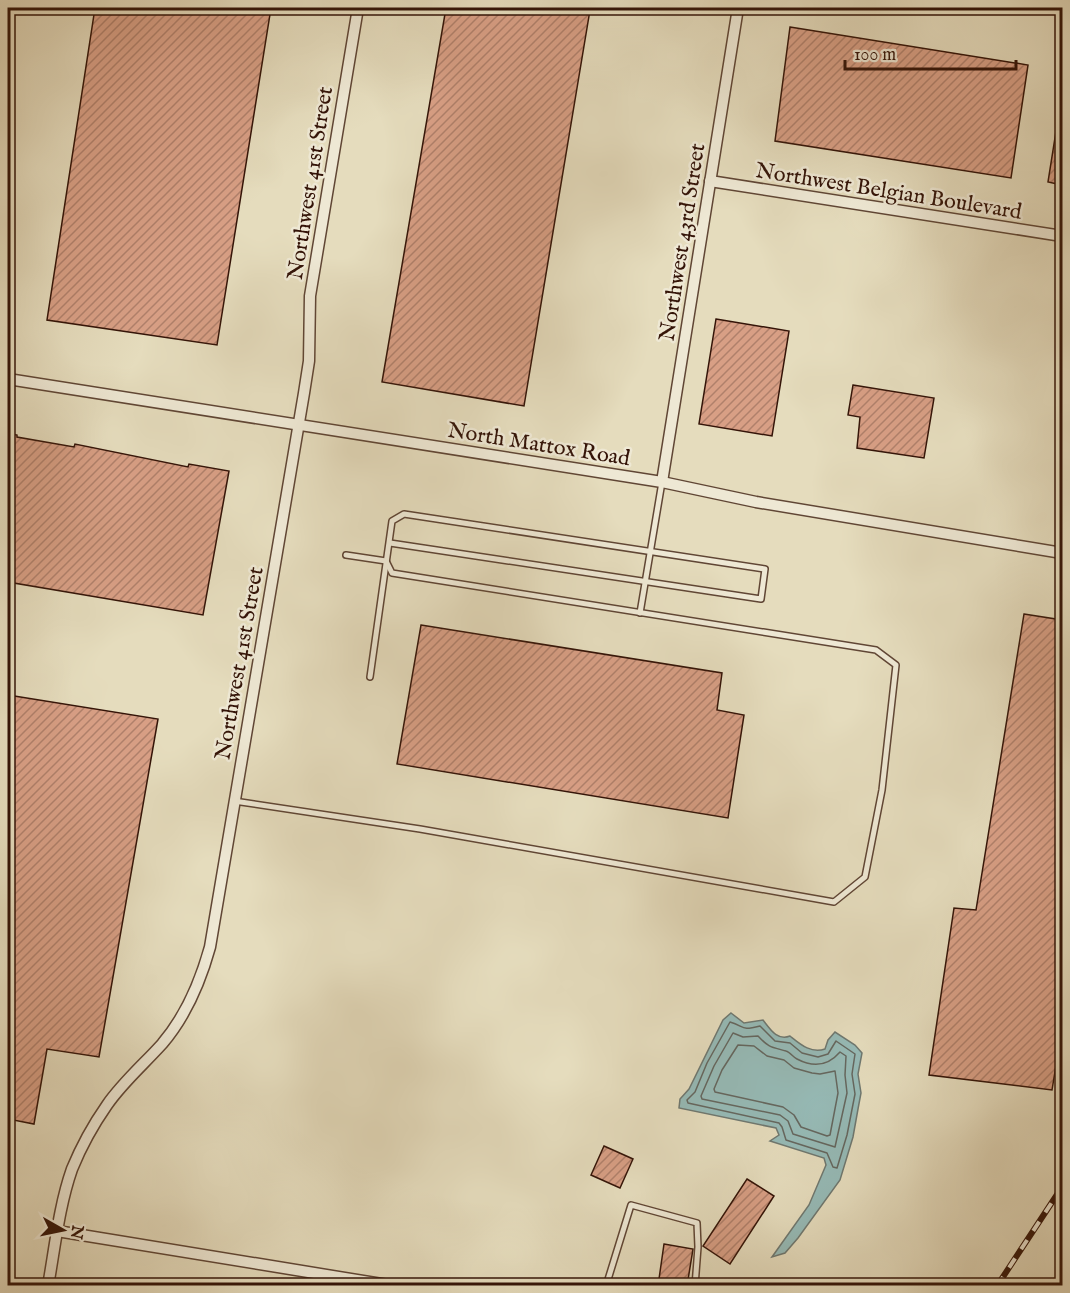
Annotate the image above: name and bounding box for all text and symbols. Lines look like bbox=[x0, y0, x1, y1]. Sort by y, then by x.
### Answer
scale bar bbox=[845, 33, 1016, 71]
text: 100 m bbox=[854, 44, 896, 67]
street label: Northwest 41st Street bbox=[282, 84, 340, 282]
street label: Northwest 43rd Street bbox=[654, 141, 713, 343]
street label: Northwest Belgian Boulevard bbox=[754, 157, 1024, 227]
street label: North Mattox Road bbox=[445, 417, 632, 473]
street label: Northwest 41st Street bbox=[209, 564, 271, 762]
north arrow bbox=[33, 1200, 93, 1260]
text: N bbox=[65, 1223, 87, 1241]

